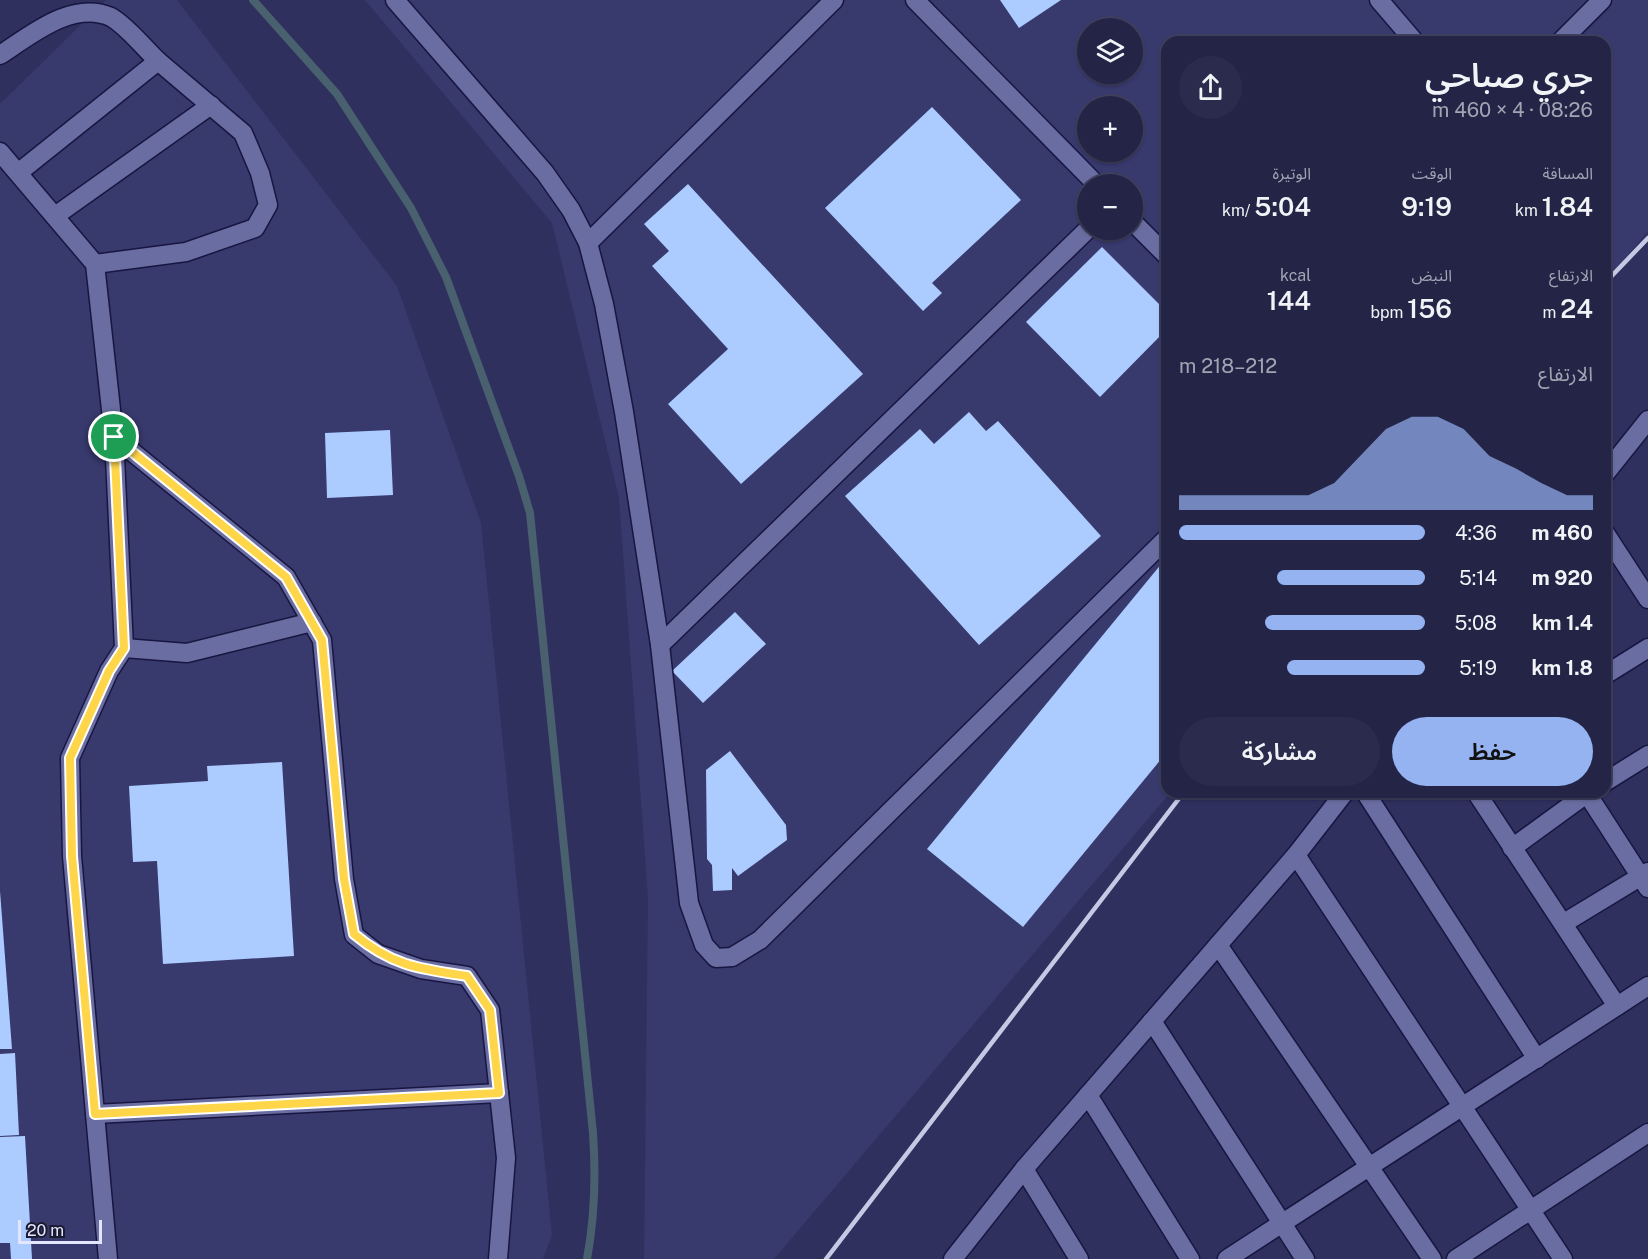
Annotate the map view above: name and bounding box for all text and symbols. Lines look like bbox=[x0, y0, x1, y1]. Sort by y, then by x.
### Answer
map controls bbox=[1077, 18, 1143, 240]
button: layers bbox=[1077, 18, 1143, 84]
button: share bbox=[1179, 56, 1242, 119]
text: جري صباحي bbox=[1425, 56, 1593, 94]
button: + bbox=[1077, 96, 1143, 162]
text: 08:26 · 4 × 460 m bbox=[1432, 98, 1593, 122]
text: الوتيرة bbox=[1273, 164, 1311, 183]
text: الوقت bbox=[1412, 164, 1452, 183]
text: المسافة bbox=[1543, 164, 1593, 183]
button: − bbox=[1077, 174, 1143, 240]
text: 5:04 bbox=[1254, 191, 1311, 222]
text: 9:19 bbox=[1401, 191, 1452, 222]
text: 1.84 bbox=[1542, 191, 1593, 222]
text: /km bbox=[1222, 201, 1254, 220]
text: km bbox=[1515, 201, 1542, 220]
text: kcal bbox=[1280, 266, 1311, 285]
text: النبض bbox=[1411, 266, 1452, 285]
text: الارتفاع bbox=[1549, 266, 1593, 285]
text: 144 bbox=[1267, 285, 1311, 316]
text: 156 bbox=[1407, 293, 1452, 324]
text: 24 bbox=[1560, 293, 1593, 324]
text: bpm bbox=[1370, 303, 1407, 322]
text: m bbox=[1542, 303, 1560, 322]
text: 212–218 m bbox=[1179, 354, 1277, 378]
text: الارتفاع bbox=[1538, 362, 1593, 386]
pin bbox=[88, 411, 139, 462]
icon: arrive bbox=[97, 420, 130, 453]
text: 4:36 bbox=[1455, 521, 1497, 545]
text: 460 m bbox=[1531, 521, 1593, 545]
text: 5:14 bbox=[1459, 566, 1497, 590]
text: 920 m bbox=[1532, 566, 1593, 590]
text: 5:08 bbox=[1455, 611, 1497, 635]
text: 1.4 km bbox=[1532, 611, 1593, 635]
text: 5:19 bbox=[1459, 656, 1497, 680]
text: 1.8 km bbox=[1532, 656, 1593, 680]
button: مشاركة bbox=[1179, 717, 1380, 786]
button: حفظ bbox=[1392, 717, 1593, 786]
scale bar bbox=[18, 1217, 102, 1244]
text: 20 m bbox=[27, 1221, 64, 1240]

